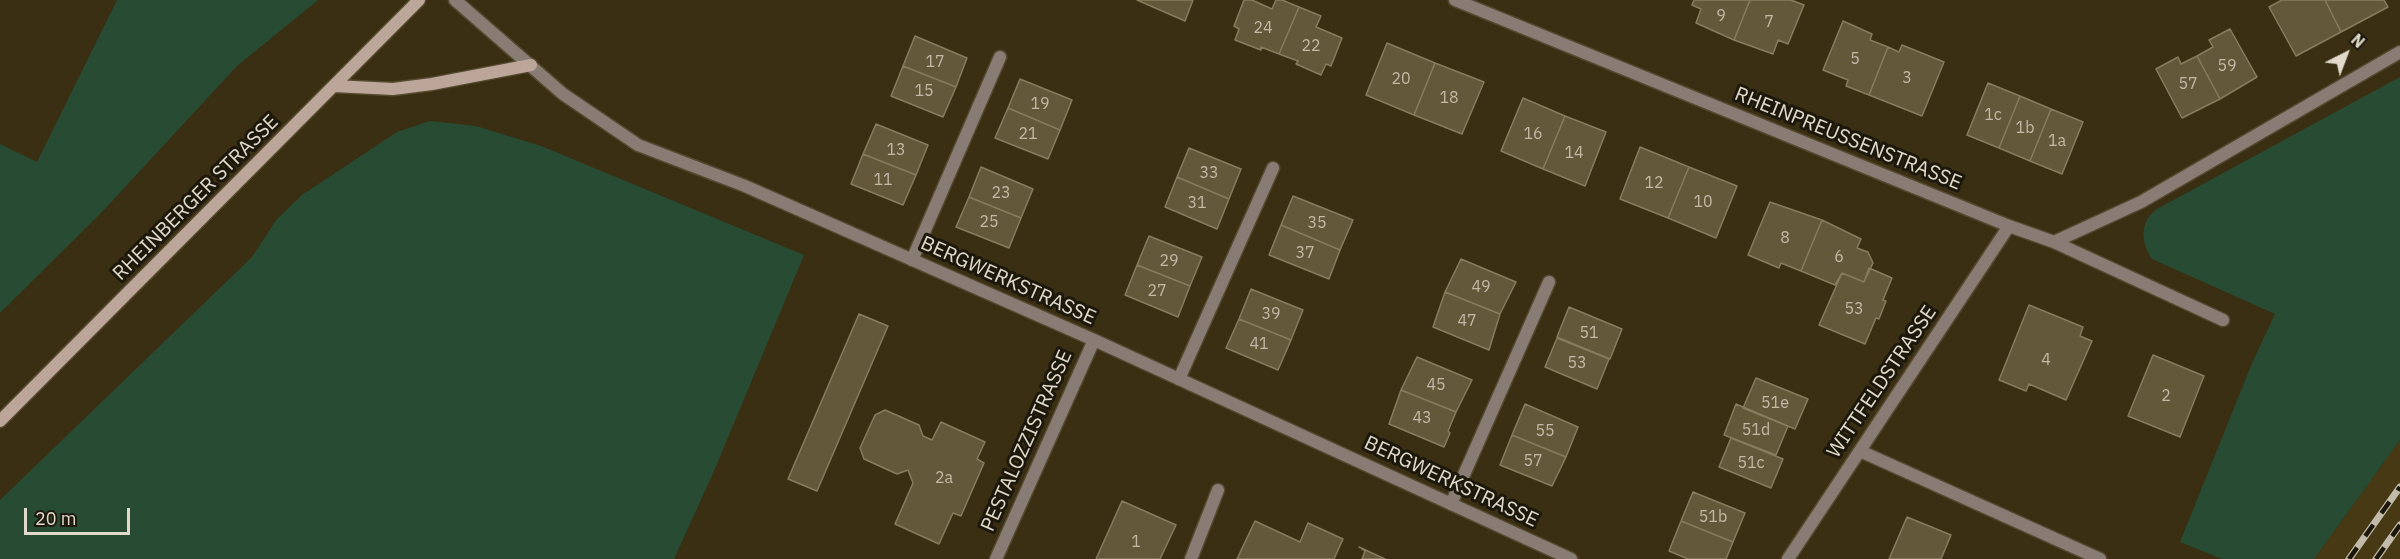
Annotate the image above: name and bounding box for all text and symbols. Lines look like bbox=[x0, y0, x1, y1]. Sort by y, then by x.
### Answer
house number: 9 bbox=[1716, 6, 1726, 26]
house number: 7 bbox=[1764, 12, 1774, 32]
house number: 24 bbox=[1253, 18, 1273, 38]
north arrow bbox=[2316, 24, 2376, 84]
text: N bbox=[2347, 29, 2369, 52]
house number: 22 bbox=[1301, 36, 1321, 56]
house number: 5 bbox=[1850, 49, 1860, 69]
house number: 17 bbox=[925, 52, 945, 72]
house number: 59 bbox=[2217, 56, 2237, 76]
house number: 3 bbox=[1902, 68, 1912, 88]
house number: 20 bbox=[1391, 69, 1411, 89]
house number: 57 bbox=[2178, 74, 2198, 94]
house number: 15 bbox=[914, 81, 934, 101]
street label: RHEINPREUSSENSTRASSE bbox=[1731, 82, 1965, 196]
house number: 18 bbox=[1439, 88, 1459, 108]
house number: 19 bbox=[1030, 94, 1050, 114]
house number: 1c bbox=[1984, 105, 2002, 125]
street label: RHEINBERGER STRASSE bbox=[108, 110, 284, 286]
house number: 1b bbox=[2016, 118, 2034, 138]
house number: 21 bbox=[1018, 124, 1038, 144]
house number: 16 bbox=[1523, 124, 1543, 144]
house number: 1a bbox=[2048, 131, 2066, 151]
house number: 13 bbox=[886, 140, 906, 160]
house number: 14 bbox=[1564, 143, 1584, 163]
house number: 33 bbox=[1199, 163, 1219, 183]
house number: 11 bbox=[873, 170, 893, 190]
house number: 12 bbox=[1644, 173, 1664, 193]
house number: 23 bbox=[991, 183, 1011, 203]
house number: 10 bbox=[1693, 192, 1713, 212]
house number: 31 bbox=[1187, 193, 1207, 213]
house number: 25 bbox=[979, 212, 999, 232]
house number: 35 bbox=[1307, 213, 1327, 233]
house number: 8 bbox=[1780, 228, 1790, 248]
street label: BERGWERKSTRASSE bbox=[917, 232, 1099, 330]
house number: 37 bbox=[1295, 243, 1315, 263]
house number: 6 bbox=[1834, 247, 1844, 267]
house number: 29 bbox=[1159, 251, 1179, 271]
house number: 49 bbox=[1471, 277, 1491, 297]
house number: 27 bbox=[1147, 281, 1167, 301]
house number: 53 bbox=[1844, 299, 1864, 319]
street label: WITTFELDSTRASSE bbox=[1822, 301, 1942, 463]
house number: 39 bbox=[1261, 304, 1281, 324]
house number: 47 bbox=[1457, 311, 1477, 331]
house number: 51 bbox=[1579, 323, 1599, 343]
house number: 41 bbox=[1249, 334, 1269, 354]
street label: PESTALOZZISTRASSE bbox=[976, 347, 1078, 535]
house number: 4 bbox=[2041, 350, 2051, 370]
house number: 53 bbox=[1567, 353, 1587, 373]
house number: 45 bbox=[1426, 375, 1446, 395]
house number: 2 bbox=[2161, 386, 2171, 406]
house number: 51e bbox=[1761, 393, 1789, 413]
house number: 43 bbox=[1412, 408, 1432, 428]
house number: 51d bbox=[1742, 420, 1770, 440]
house number: 55 bbox=[1535, 421, 1555, 441]
street label: BERGWERKSTRASSE bbox=[1360, 431, 1542, 533]
house number: 57 bbox=[1523, 451, 1543, 471]
house number: 51c bbox=[1737, 453, 1765, 473]
house number: 2a bbox=[935, 468, 953, 488]
scale bar bbox=[27, 496, 134, 534]
text: 20 m bbox=[35, 507, 77, 530]
house number: 51b bbox=[1699, 507, 1727, 527]
house number: 1 bbox=[1131, 532, 1141, 552]

